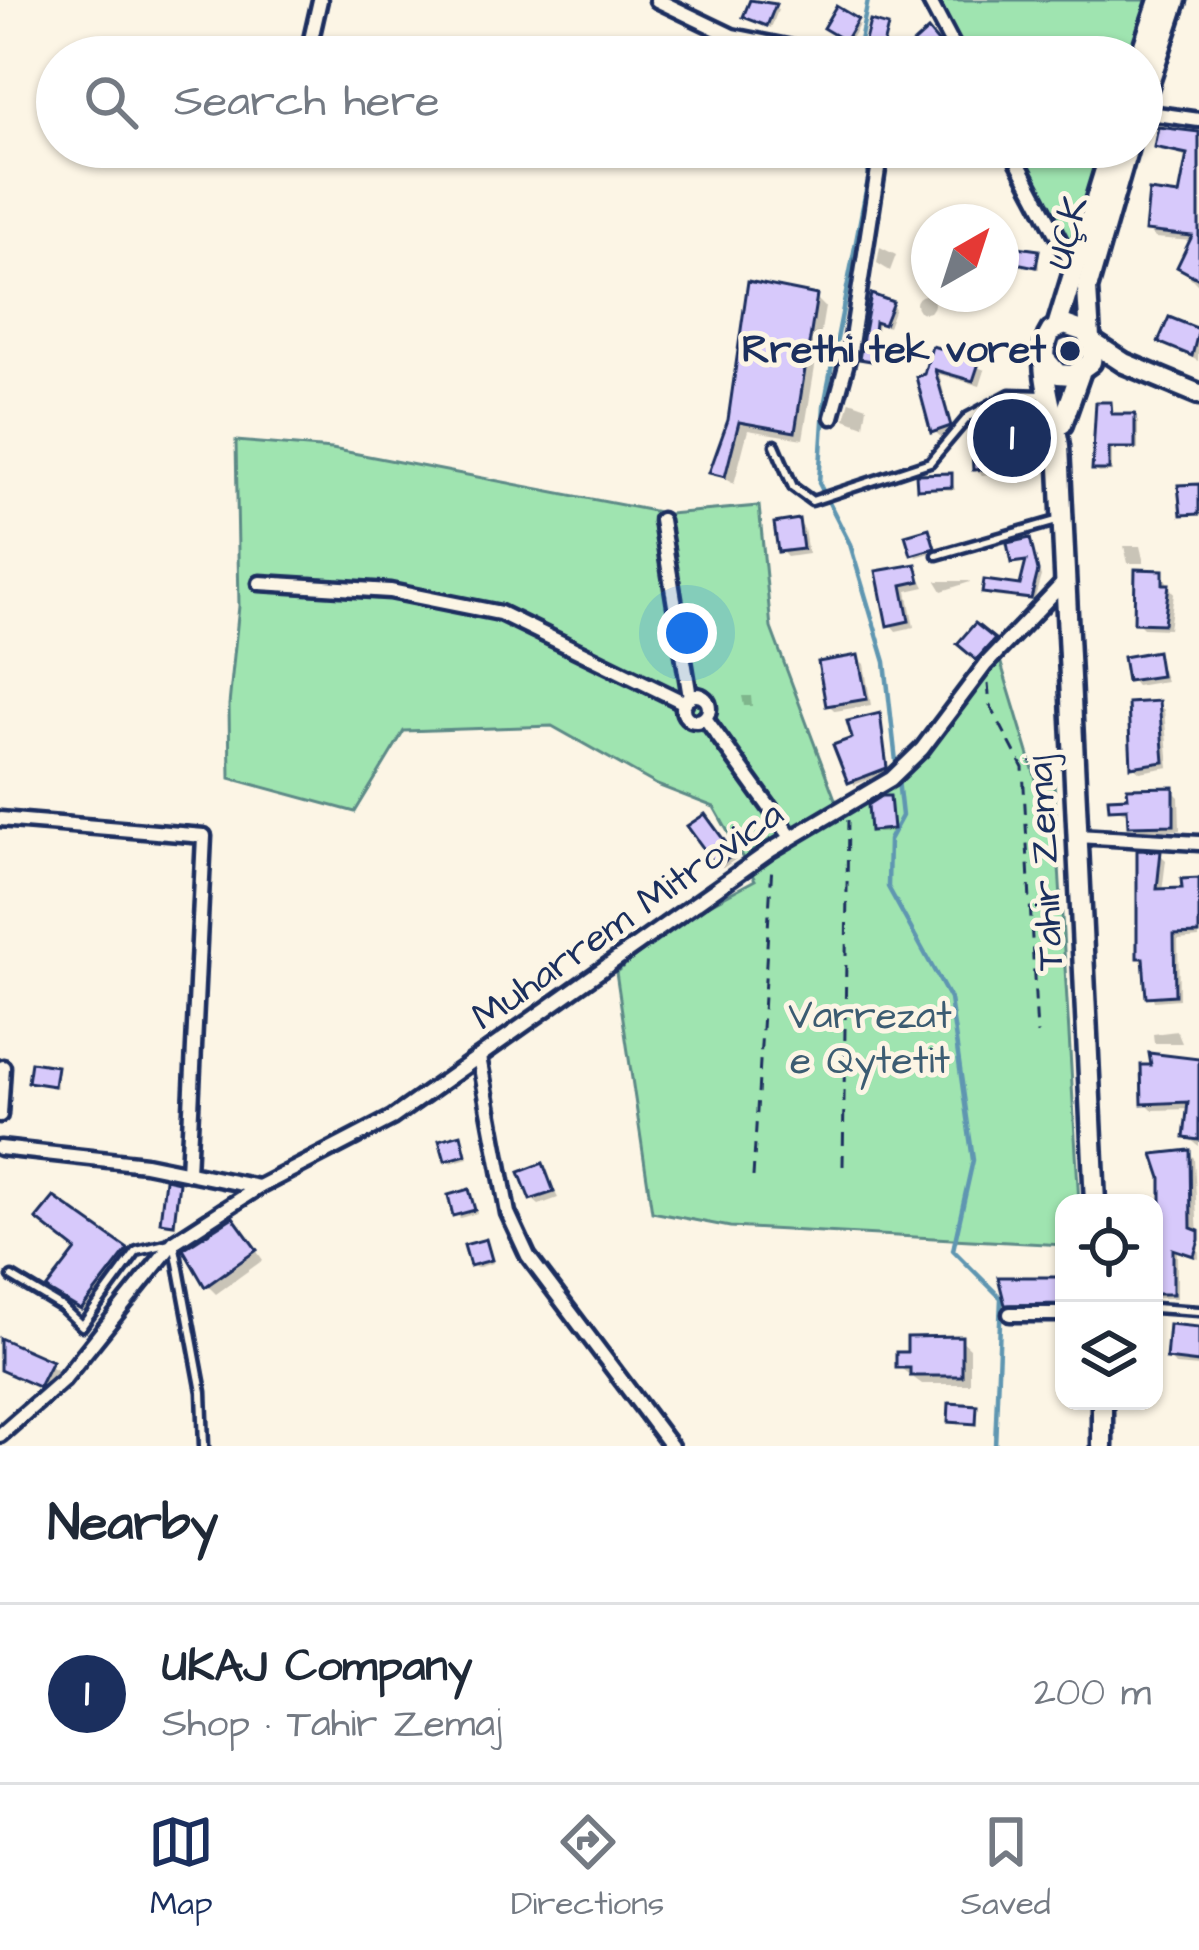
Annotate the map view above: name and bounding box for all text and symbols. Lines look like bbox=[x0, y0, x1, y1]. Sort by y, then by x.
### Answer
search box bbox=[36, 36, 1163, 168]
icon: search bbox=[78, 69, 144, 135]
text: Search here bbox=[174, 71, 440, 133]
street label: UÇK bbox=[1033, 191, 1103, 275]
north arrow bbox=[911, 204, 1019, 312]
place label: Rrethi tek voret bbox=[742, 324, 1046, 378]
marker: Rrethi tek voret bbox=[1057, 338, 1083, 364]
pin: 1 bbox=[973, 393, 1051, 483]
your location bbox=[657, 603, 717, 663]
street label: Tahir Zemaj bbox=[1013, 754, 1079, 972]
street label: Muharrem Mitrovica bbox=[461, 788, 795, 1044]
park label: Varrezat e Qytetit bbox=[788, 990, 952, 1090]
map controls bbox=[1055, 1194, 1163, 1410]
button: locate bbox=[1055, 1194, 1163, 1302]
button: layers bbox=[1055, 1302, 1163, 1410]
text: Nearby bbox=[48, 1489, 218, 1560]
text: UKAJ Company bbox=[162, 1636, 473, 1698]
text: 1 bbox=[85, 1667, 90, 1721]
text: 200 m bbox=[1034, 1667, 1151, 1721]
text: Shop · Tahir Zemaj bbox=[162, 1698, 502, 1752]
tab: Map bbox=[148, 1809, 214, 1927]
tab: Directions bbox=[511, 1809, 664, 1927]
tab: Saved bbox=[961, 1809, 1051, 1927]

